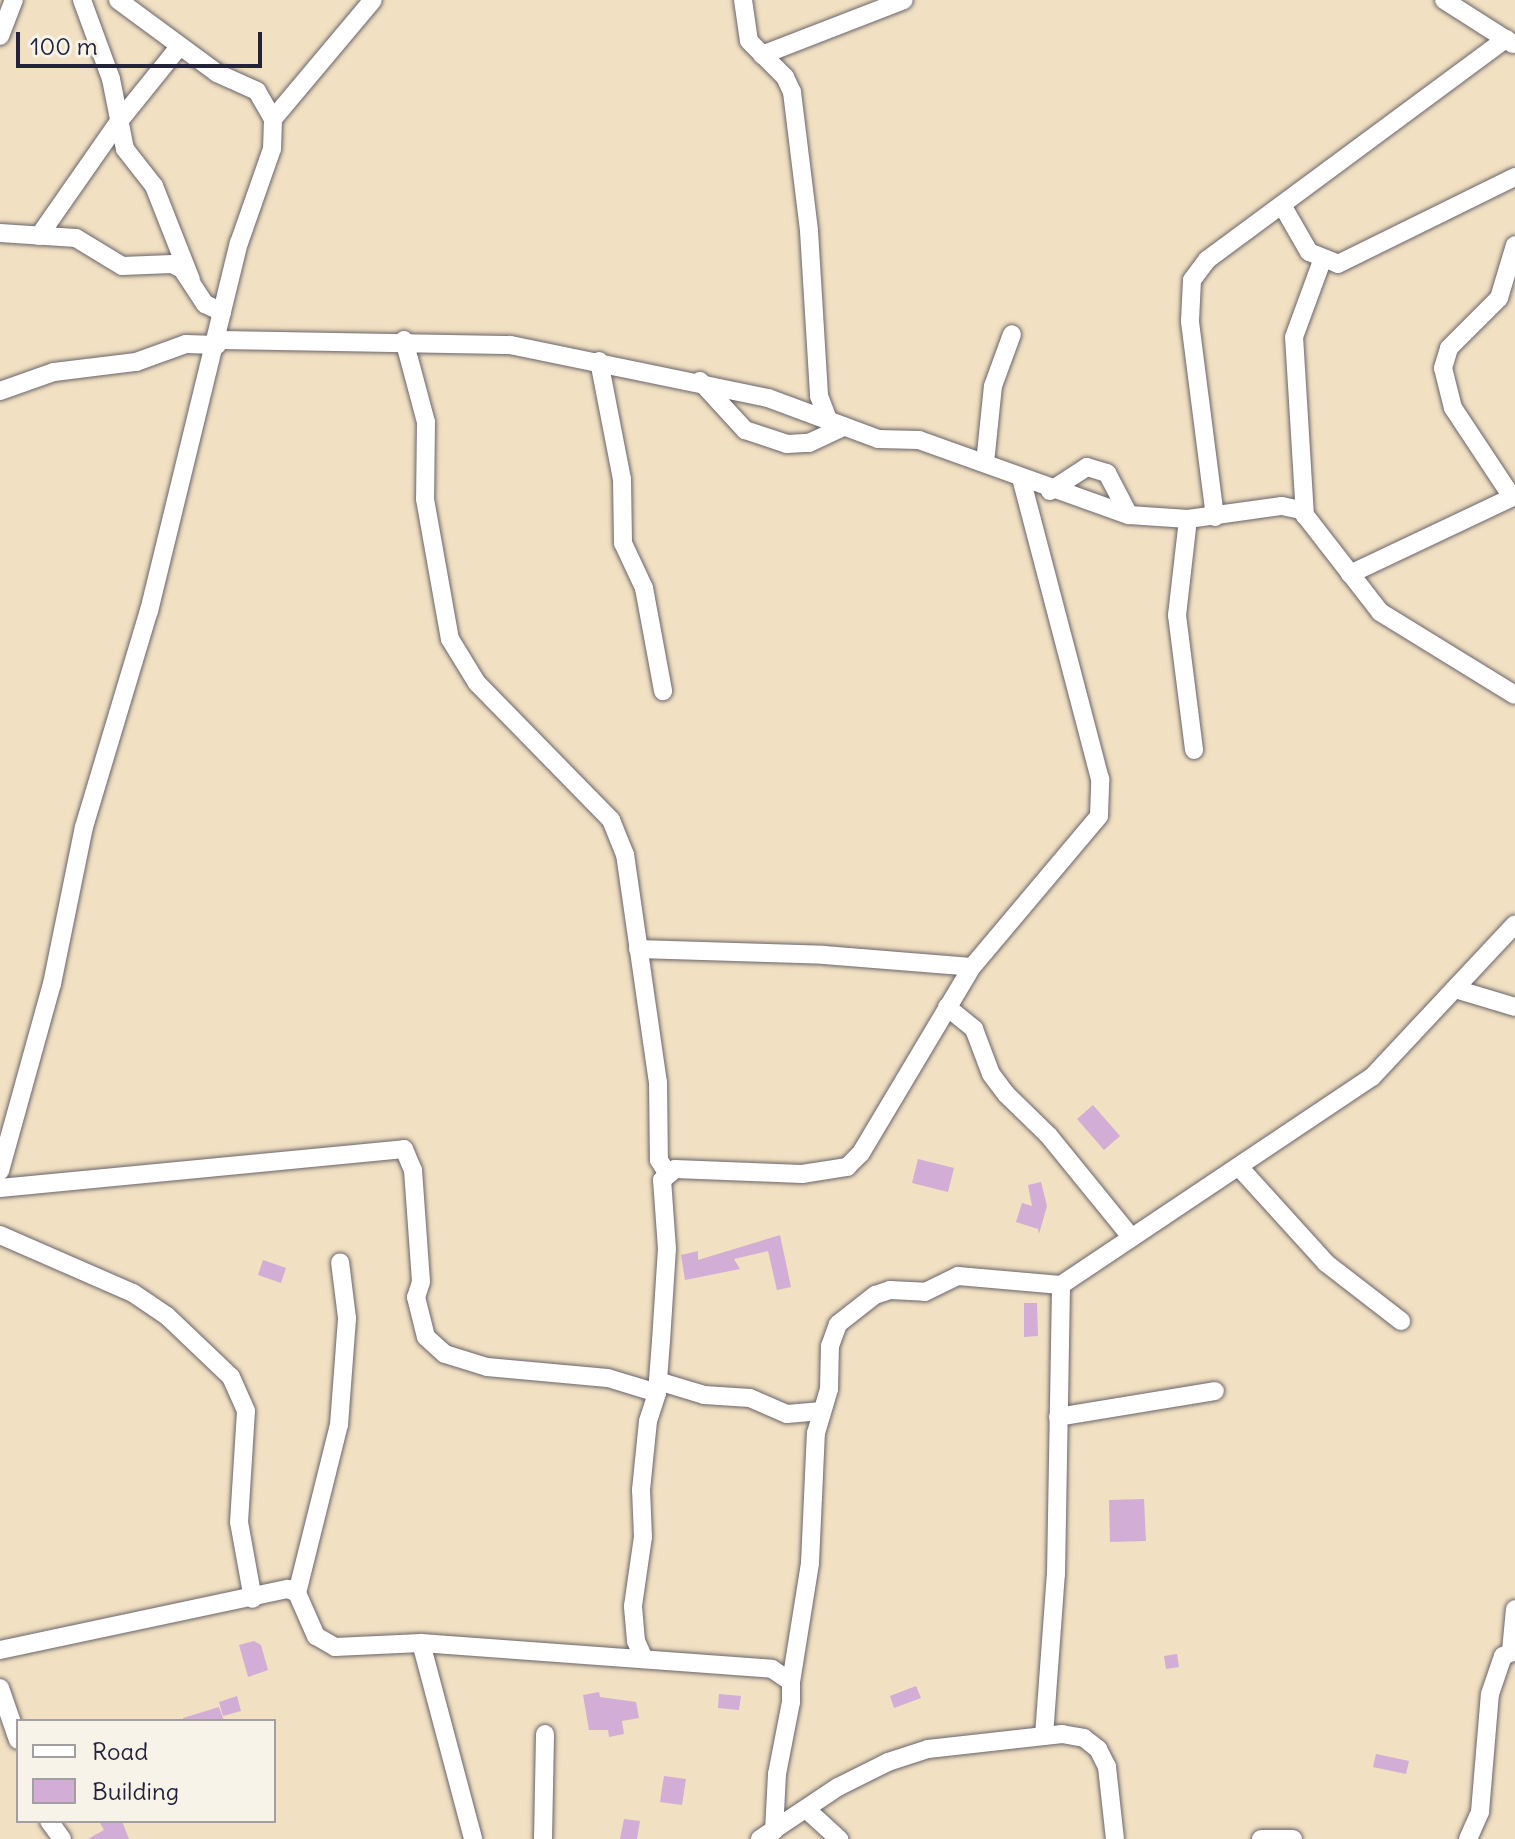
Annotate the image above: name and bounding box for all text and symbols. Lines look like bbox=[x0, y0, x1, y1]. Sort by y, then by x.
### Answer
scale bar bbox=[20, 16, 266, 66]
text: 100 m bbox=[30, 31, 98, 61]
legend bbox=[16, 1719, 276, 1823]
text: Road bbox=[92, 1736, 148, 1766]
text: Building bbox=[92, 1776, 179, 1806]

